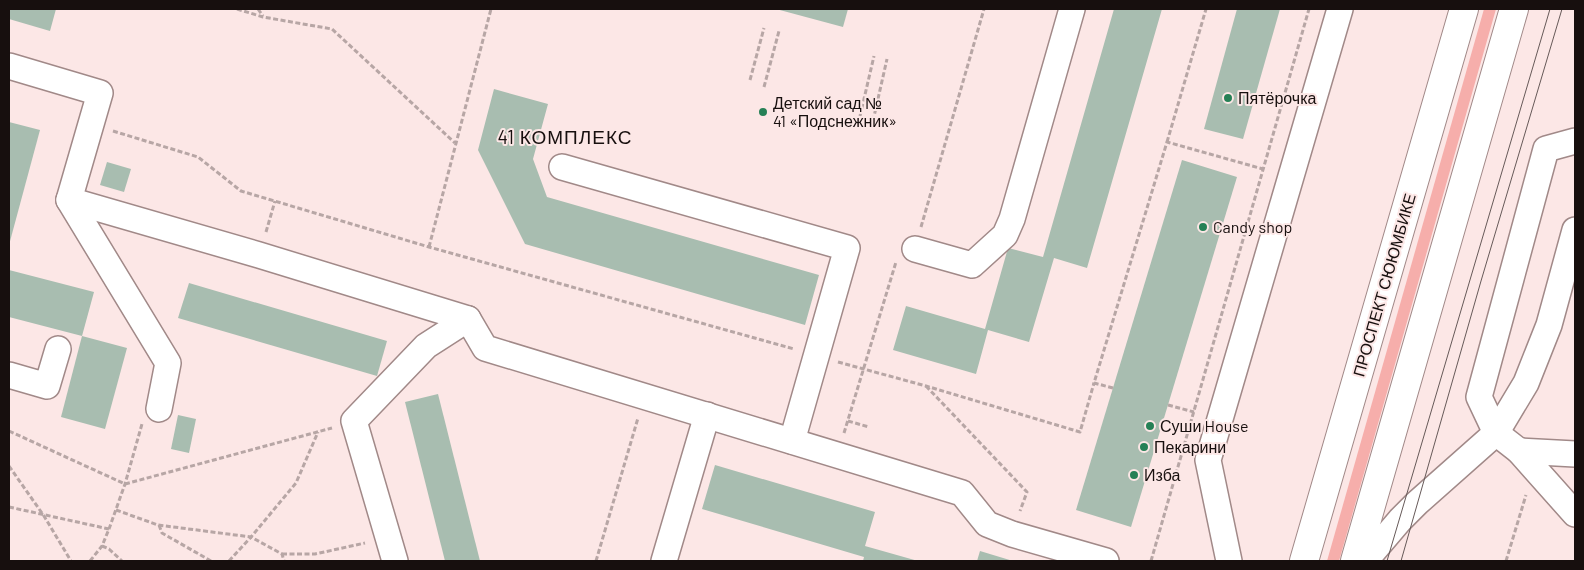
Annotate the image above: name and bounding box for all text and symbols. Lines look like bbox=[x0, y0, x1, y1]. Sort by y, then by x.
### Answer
place label: Пятёрочка bbox=[1238, 88, 1317, 107]
marker: Пятёрочка bbox=[1222, 92, 1234, 104]
place label: Детский сад № 41 «Подснежник» bbox=[773, 93, 897, 130]
marker: Детский сад № 41 «Подснежник» bbox=[757, 106, 769, 118]
district label: 41 КОМПЛЕКС bbox=[497, 125, 633, 148]
street label: ПРОСПЕКТ СЮЮМБИКЕ bbox=[1348, 191, 1419, 379]
place label: Candy shop bbox=[1213, 217, 1292, 236]
marker: Candy shop bbox=[1197, 221, 1209, 233]
place label: Суши House bbox=[1160, 416, 1249, 435]
marker: Суши House bbox=[1144, 420, 1156, 432]
place label: Пекарини bbox=[1154, 437, 1226, 456]
marker: Пекарини bbox=[1138, 441, 1150, 453]
place label: Изба bbox=[1144, 465, 1180, 484]
marker: Изба bbox=[1128, 469, 1140, 481]

